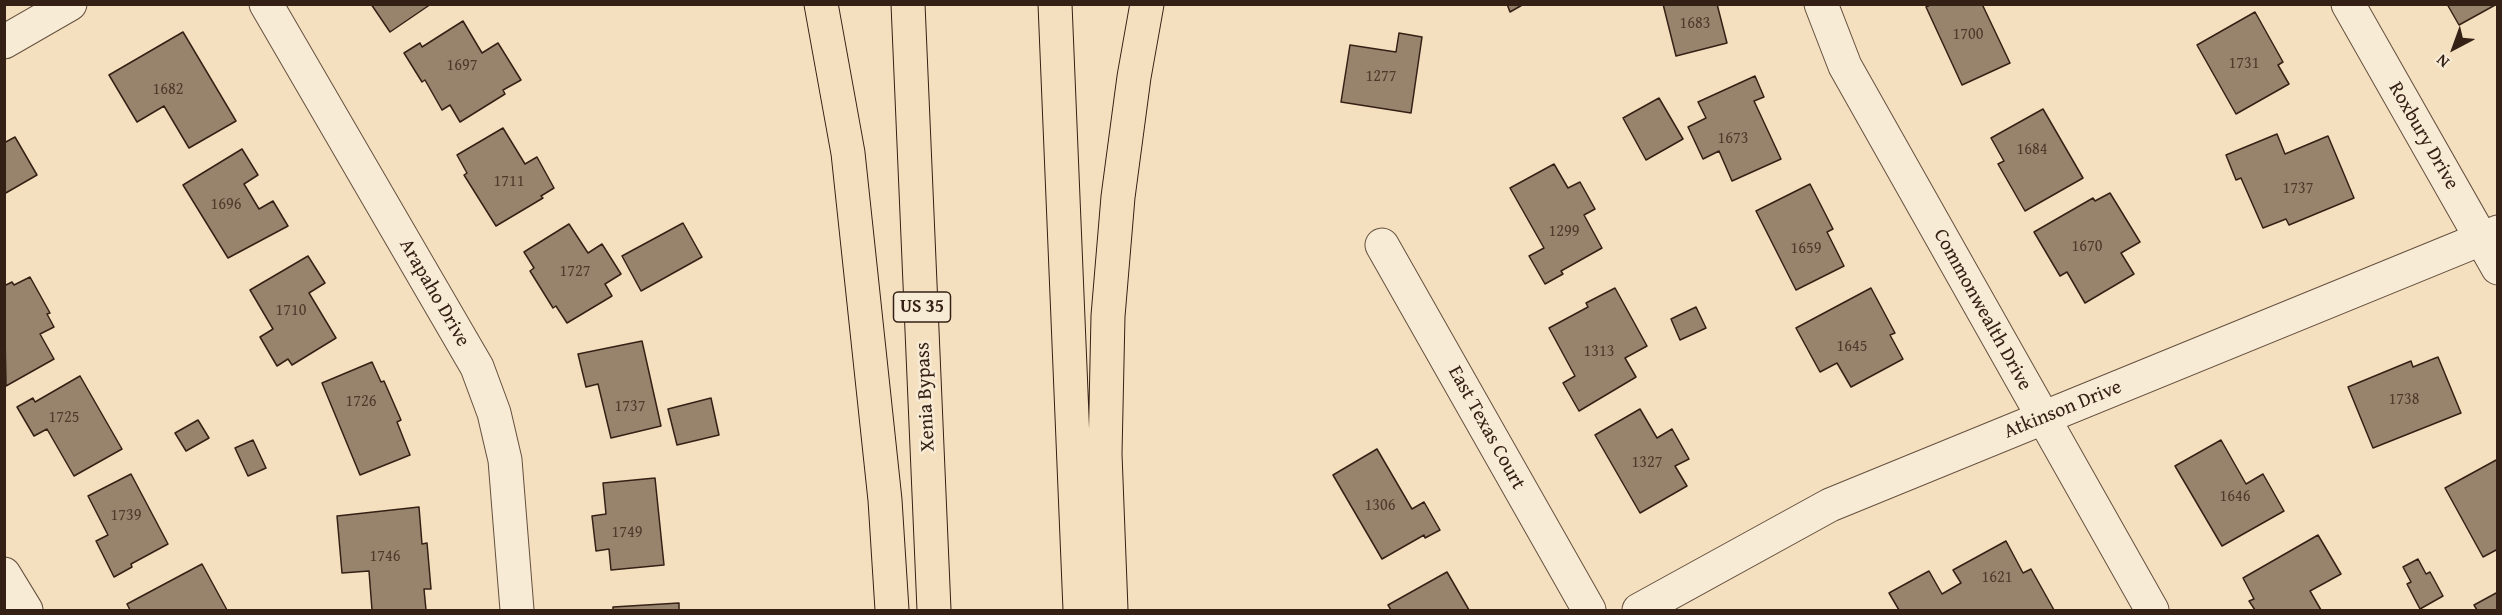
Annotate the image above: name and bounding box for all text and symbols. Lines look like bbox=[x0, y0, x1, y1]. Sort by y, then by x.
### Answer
house number: 1683 bbox=[1680, 14, 1710, 34]
north arrow bbox=[2424, 18, 2484, 78]
house number: 1700 bbox=[1953, 25, 1983, 45]
text: N bbox=[2430, 49, 2454, 74]
house number: 1731 bbox=[2229, 54, 2259, 74]
house number: 1697 bbox=[447, 56, 477, 76]
house number: 1277 bbox=[1366, 67, 1396, 87]
street label: Roxbury Drive bbox=[2383, 78, 2463, 194]
house number: 1682 bbox=[153, 80, 183, 100]
house number: 1673 bbox=[1718, 129, 1748, 149]
house number: 1684 bbox=[2017, 140, 2047, 160]
house number: 1711 bbox=[494, 172, 524, 192]
house number: 1737 bbox=[2283, 179, 2313, 199]
house number: 1696 bbox=[211, 195, 241, 215]
house number: 1299 bbox=[1549, 222, 1579, 242]
street label: Commonwealth Drive bbox=[1928, 225, 2036, 395]
street label: Arapaho Drive bbox=[393, 235, 475, 351]
house number: 1670 bbox=[2072, 237, 2102, 257]
house number: 1659 bbox=[1791, 239, 1821, 259]
house number: 1727 bbox=[560, 262, 590, 282]
road number: US 35 bbox=[894, 292, 950, 322]
house number: 1710 bbox=[276, 301, 306, 321]
house number: 1645 bbox=[1837, 337, 1867, 357]
street label: Xenia Bypass bbox=[911, 341, 941, 453]
house number: 1313 bbox=[1584, 342, 1614, 362]
street label: East Texas Court bbox=[1442, 362, 1530, 494]
street label: Atkinson Drive bbox=[2001, 375, 2125, 445]
house number: 1738 bbox=[2389, 390, 2419, 410]
house number: 1726 bbox=[346, 392, 376, 412]
house number: 1737 bbox=[615, 397, 645, 417]
house number: 1725 bbox=[49, 408, 79, 428]
house number: 1327 bbox=[1632, 453, 1662, 473]
house number: 1646 bbox=[2220, 487, 2250, 507]
house number: 1306 bbox=[1365, 496, 1395, 516]
house number: 1739 bbox=[111, 506, 141, 526]
house number: 1749 bbox=[612, 523, 642, 543]
house number: 1746 bbox=[370, 547, 400, 567]
house number: 1621 bbox=[1982, 568, 2012, 588]

